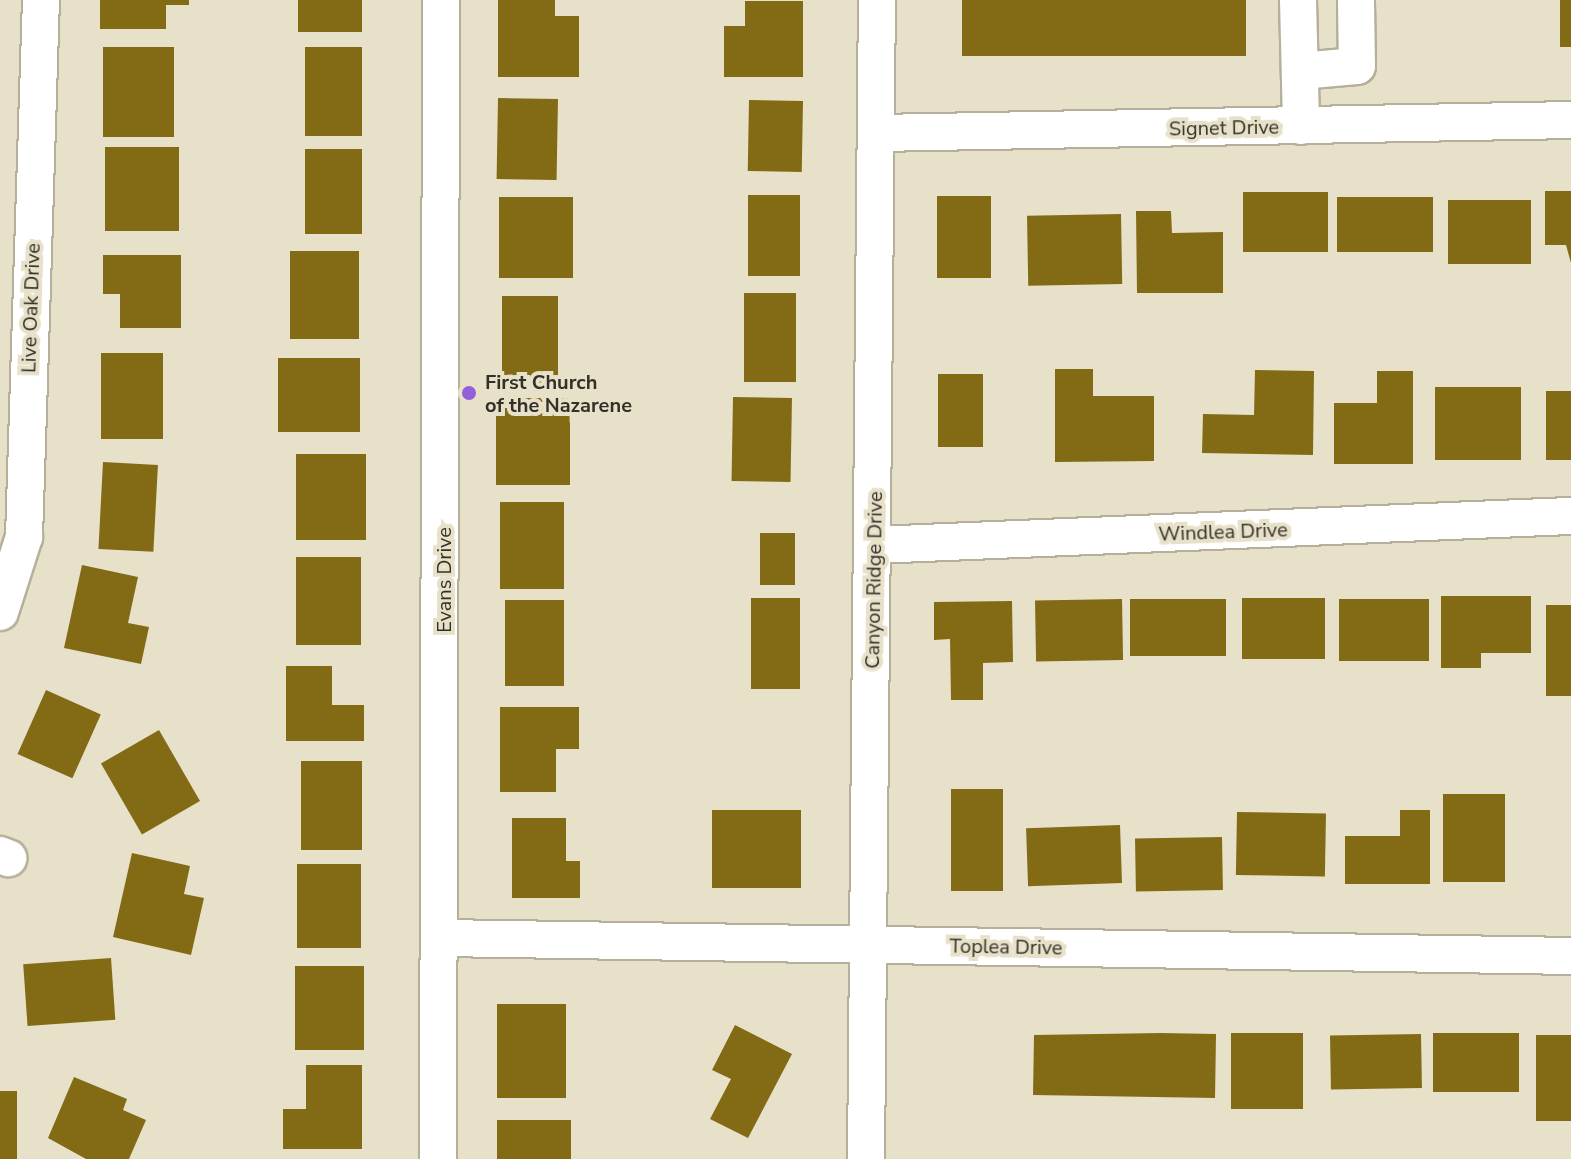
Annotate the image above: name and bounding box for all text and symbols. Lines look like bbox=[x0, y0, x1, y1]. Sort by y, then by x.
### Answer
street label: Signet Drive bbox=[1169, 115, 1279, 141]
street label: Live Oak Drive bbox=[17, 243, 45, 373]
place label: First Church of the Nazarene bbox=[485, 370, 632, 417]
marker: First Church of the Nazarene bbox=[460, 384, 478, 402]
street label: Canyon Ridge Drive bbox=[860, 491, 888, 669]
street label: Windlea Drive bbox=[1158, 518, 1288, 546]
street label: Evans Drive bbox=[432, 527, 456, 633]
street label: Toplea Drive bbox=[949, 934, 1063, 960]

